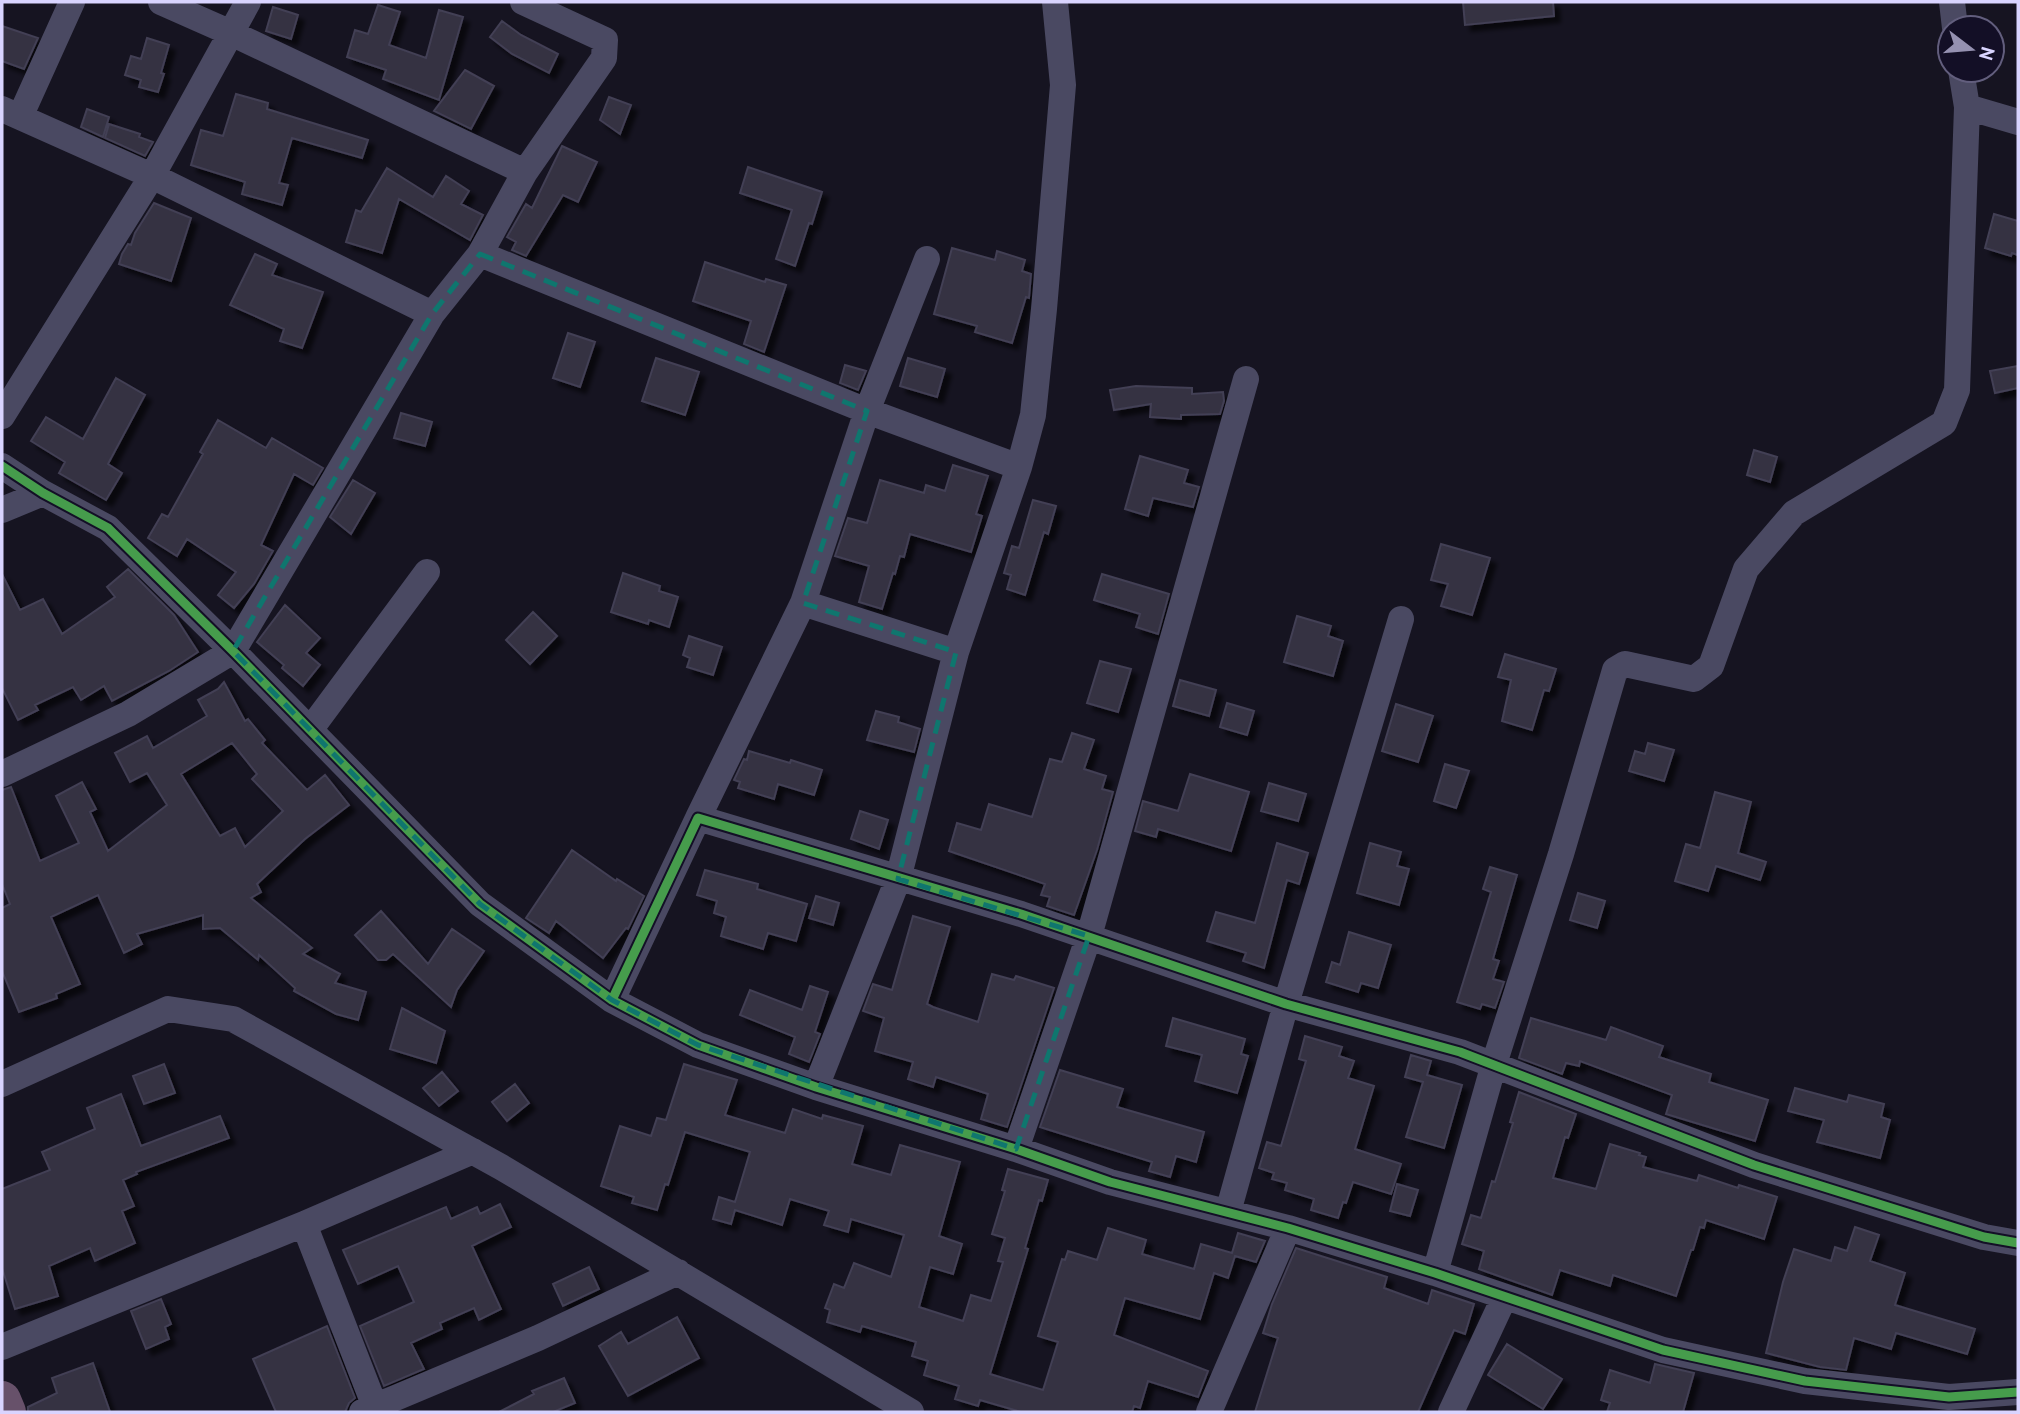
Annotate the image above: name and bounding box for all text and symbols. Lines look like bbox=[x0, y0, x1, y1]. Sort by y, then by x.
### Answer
north arrow bbox=[1936, 14, 2006, 84]
text: N bbox=[1974, 44, 2001, 63]

